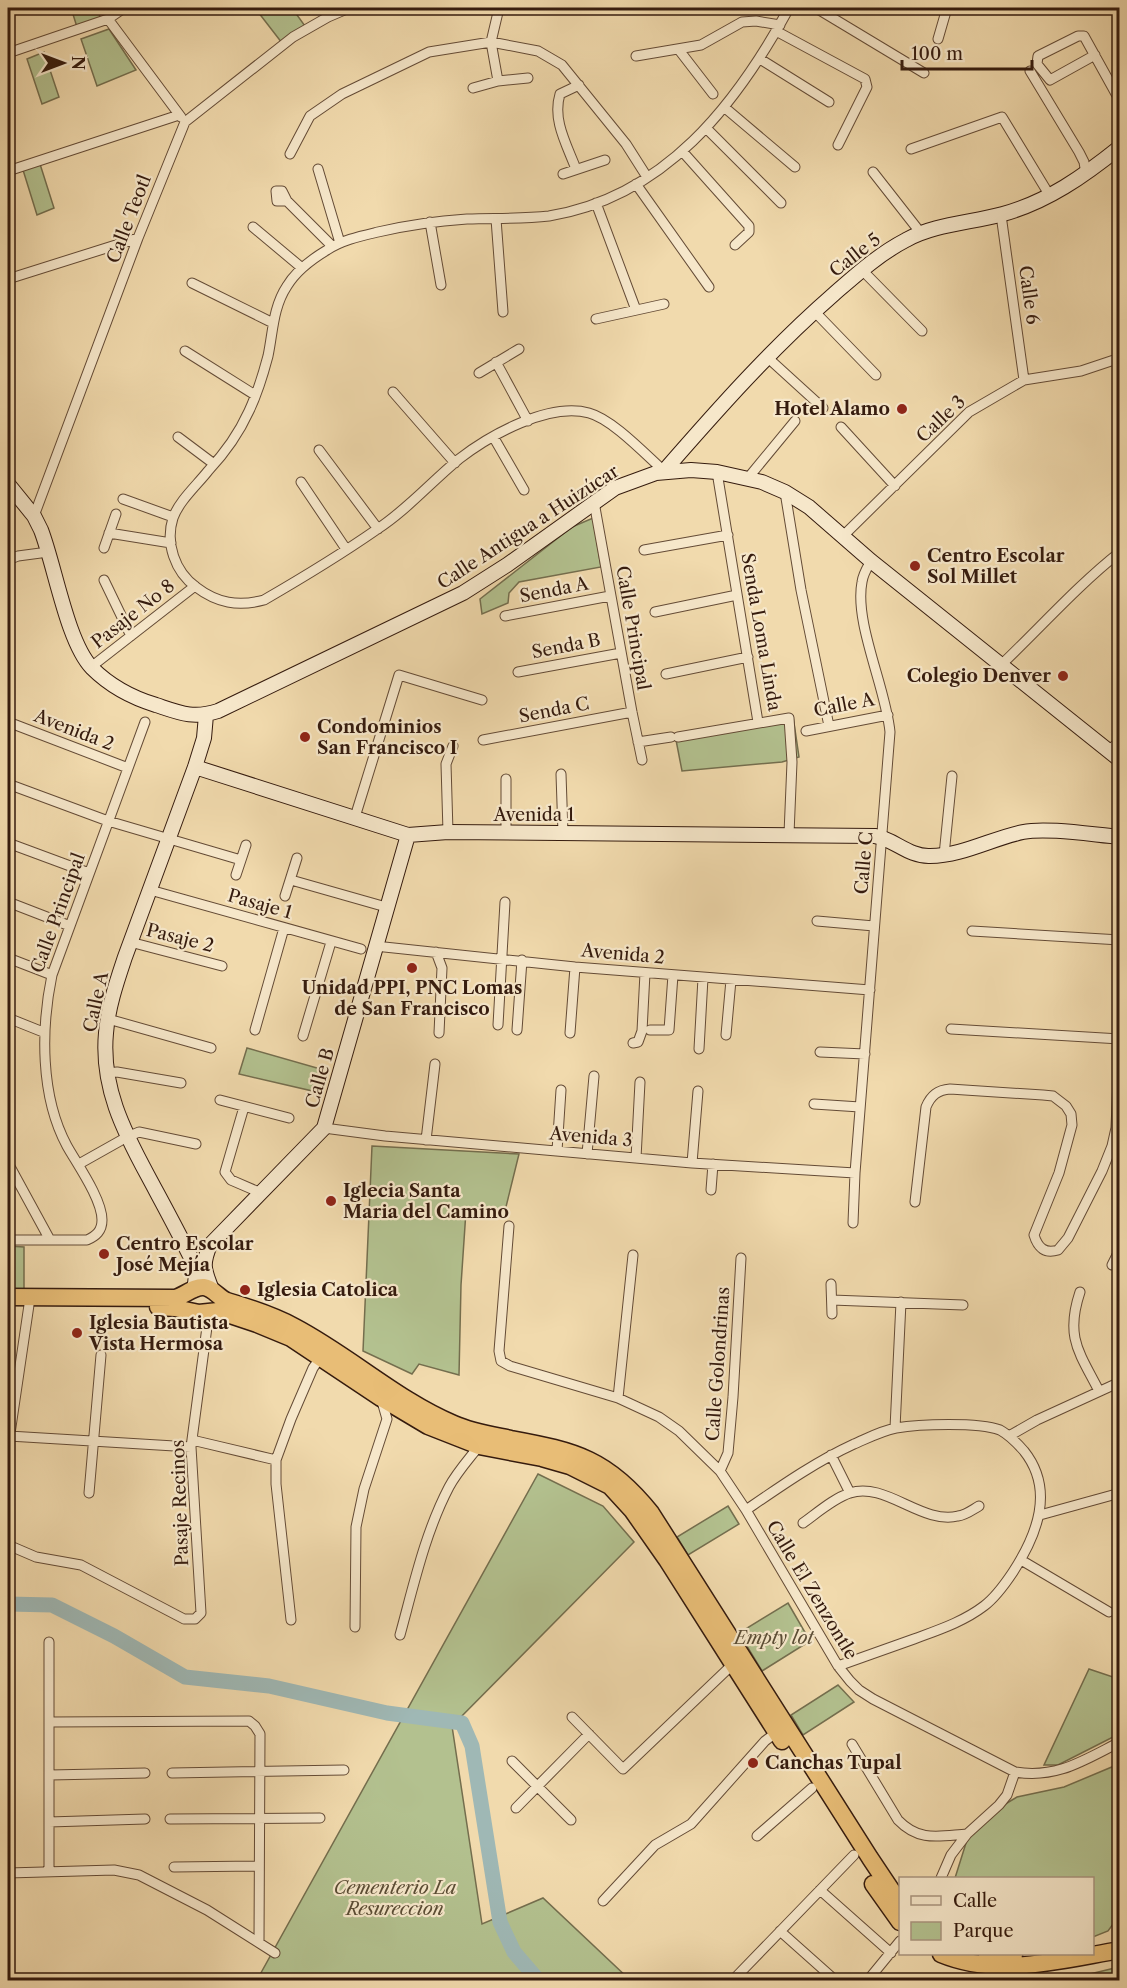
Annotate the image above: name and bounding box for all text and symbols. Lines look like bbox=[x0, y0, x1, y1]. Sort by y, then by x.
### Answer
north arrow bbox=[33, 33, 93, 93]
scale bar bbox=[902, 33, 1032, 71]
text: 100 m bbox=[911, 43, 963, 65]
text: N bbox=[68, 56, 88, 70]
street label: Calle Teotl bbox=[102, 172, 156, 266]
street label: Calle 5 bbox=[825, 228, 885, 282]
street label: Calle 6 bbox=[1014, 264, 1044, 326]
street label: Calle 3 bbox=[912, 391, 970, 447]
place label: Hotel Alamo bbox=[774, 398, 890, 420]
marker: Hotel Alamo bbox=[895, 402, 909, 416]
street label: Calle Antigua a Huizúcar bbox=[433, 460, 623, 594]
place label: Centro Escolar Sol Millet bbox=[927, 545, 1065, 588]
street label: Senda Loma Linda bbox=[736, 551, 786, 713]
marker: Centro Escolar Sol Millet bbox=[908, 559, 922, 573]
street label: Calle Principal bbox=[611, 564, 655, 692]
street label: Senda A bbox=[518, 572, 591, 607]
street label: Pasaje No 8 bbox=[87, 575, 179, 653]
street label: Senda B bbox=[530, 629, 602, 663]
place label: Colegio Denver bbox=[907, 665, 1051, 687]
marker: Colegio Denver bbox=[1056, 669, 1070, 683]
street label: Calle A bbox=[812, 688, 877, 722]
street label: Senda C bbox=[517, 692, 591, 728]
street label: Avenida 2 bbox=[30, 704, 117, 755]
place label: Condominios San Francisco I bbox=[317, 716, 457, 759]
marker: Condominios San Francisco I bbox=[298, 730, 312, 744]
street label: Avenida 1 bbox=[493, 804, 575, 826]
street label: Calle C bbox=[850, 831, 878, 895]
street label: Calle Principal bbox=[26, 850, 90, 976]
street label: Pasaje 1 bbox=[225, 884, 295, 924]
street label: Pasaje 2 bbox=[144, 919, 216, 957]
street label: Avenida 2 bbox=[579, 939, 666, 969]
marker: Unidad PPI, PNC Lomas de San Francisco bbox=[405, 961, 419, 975]
street label: Calle A bbox=[79, 969, 113, 1034]
place label: Unidad PPI, PNC Lomas de San Francisco bbox=[302, 977, 522, 1020]
street label: Calle B bbox=[301, 1045, 339, 1111]
street label: Avenida 3 bbox=[548, 1122, 633, 1152]
place label: Iglecia Santa Maria del Camino bbox=[343, 1180, 509, 1223]
marker: Iglecia Santa Maria del Camino bbox=[324, 1194, 338, 1208]
place label: Centro Escolar José Mejía bbox=[113, 1233, 254, 1276]
marker: Centro Escolar José Mejía bbox=[97, 1247, 111, 1261]
place label: Iglesia Catolica bbox=[257, 1279, 399, 1301]
marker: Iglesia Catolica bbox=[238, 1283, 252, 1297]
street label: Calle Golondrinas bbox=[702, 1286, 734, 1442]
place label: Iglesia Bautista Vista Hermosa bbox=[88, 1312, 229, 1355]
marker: Iglesia Bautista Vista Hermosa bbox=[70, 1326, 84, 1340]
street label: Pasaje Recinos bbox=[167, 1439, 193, 1567]
street label: Calle El Zenzontle bbox=[762, 1516, 862, 1664]
park label: Empty lot bbox=[732, 1627, 815, 1649]
place label: Canchas Tupal bbox=[765, 1752, 901, 1774]
marker: Canchas Tupal bbox=[746, 1756, 760, 1770]
park label: Cementerio La Resureccion bbox=[334, 1877, 457, 1920]
legend bbox=[899, 1877, 1094, 1955]
text: Calle bbox=[953, 1890, 997, 1912]
text: Parque bbox=[953, 1920, 1014, 1942]

